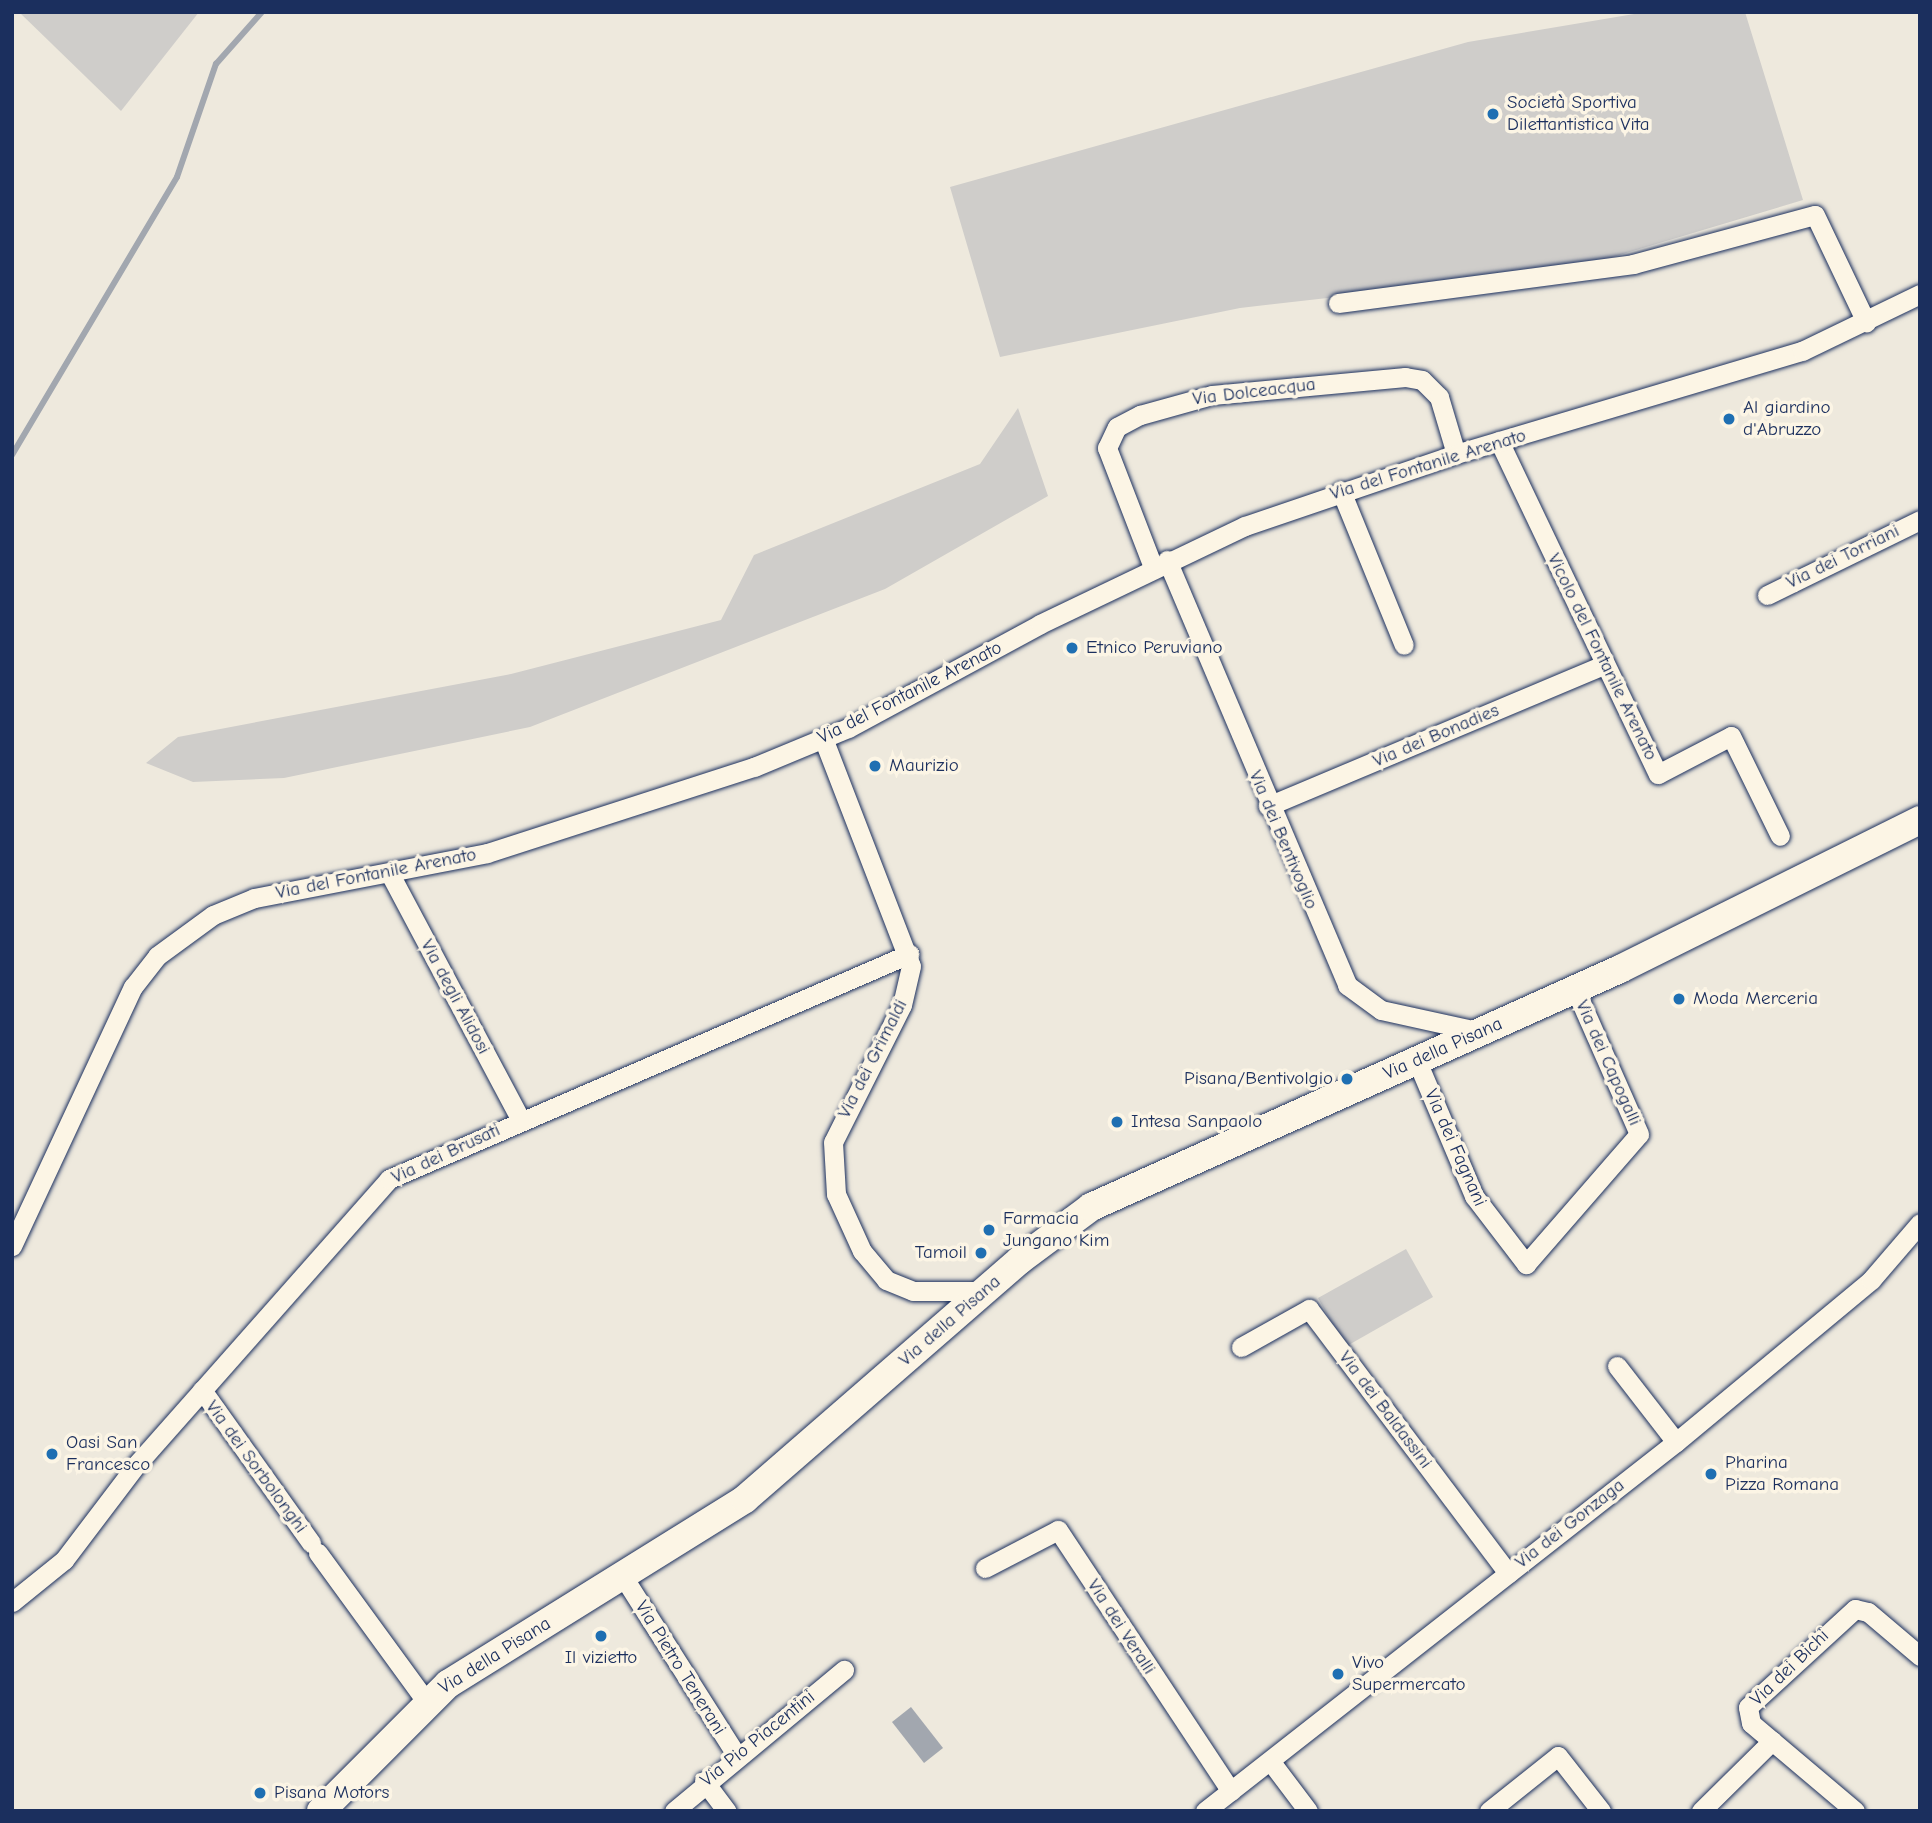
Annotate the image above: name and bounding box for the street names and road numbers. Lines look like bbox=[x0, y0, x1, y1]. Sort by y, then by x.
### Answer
street label: Via Dolceacqua bbox=[1191, 373, 1317, 411]
street label: Via del Fontanile Arenato bbox=[1327, 424, 1529, 506]
street label: Via dei Torriani bbox=[1783, 520, 1903, 594]
street label: Vicolo del Fontanile Arenato bbox=[1542, 550, 1662, 764]
street label: Via del Fontanile Arenato bbox=[814, 637, 1006, 749]
street label: Via dei Bonadies bbox=[1369, 699, 1503, 773]
street label: Via dei Bentivoglio bbox=[1243, 767, 1323, 913]
street label: Via del Fontanile Arenato bbox=[274, 843, 478, 905]
street label: Via degli Alidosi bbox=[415, 936, 495, 1058]
street label: Via dei Grimaldi bbox=[833, 996, 913, 1122]
street label: Via dei Capogalli bbox=[1570, 997, 1646, 1129]
street label: Via della Pisana bbox=[1380, 1013, 1506, 1085]
street label: Via dei Fagnani bbox=[1419, 1086, 1491, 1210]
street label: Via dei Brusati bbox=[388, 1119, 504, 1189]
street label: Via della Pisana bbox=[894, 1271, 1006, 1371]
street label: Via dei Baldassini bbox=[1333, 1347, 1437, 1473]
street label: Via dei Sorbolonghi bbox=[200, 1396, 312, 1538]
street label: Via dei Gonzaga bbox=[1511, 1474, 1629, 1574]
street label: Via dei Veralli bbox=[1082, 1575, 1160, 1679]
street label: Via Pietro Tenerani bbox=[630, 1597, 730, 1739]
street label: Via della Pisana bbox=[435, 1613, 555, 1699]
street label: Via dei Bichi bbox=[1746, 1625, 1834, 1711]
street label: Via Pio Piacentini bbox=[696, 1686, 820, 1792]

